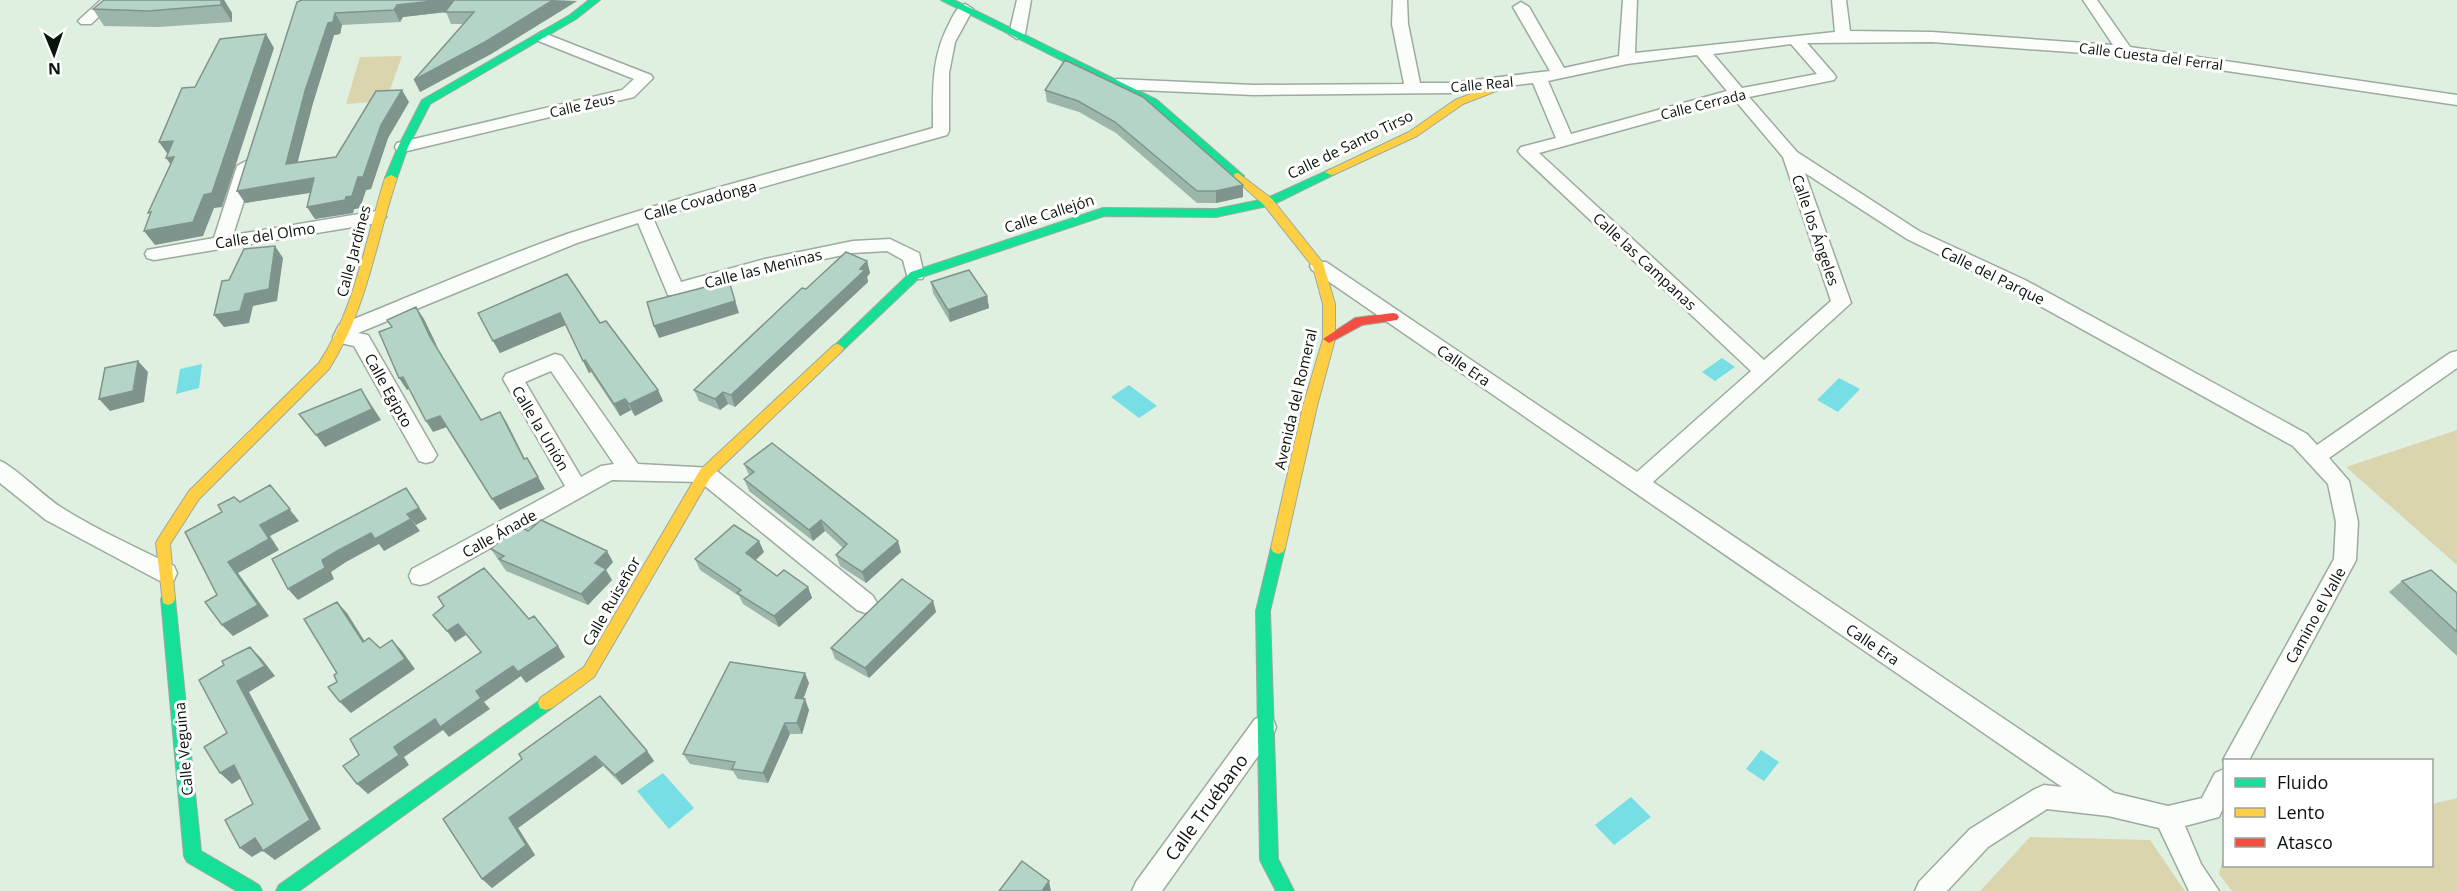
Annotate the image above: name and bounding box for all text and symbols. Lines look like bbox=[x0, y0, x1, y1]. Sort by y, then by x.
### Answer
north arrow bbox=[24, 24, 84, 84]
street label: Calle Cuesta del Ferral bbox=[2078, 38, 2224, 74]
text: N bbox=[48, 58, 61, 80]
street label: Calle Real bbox=[1450, 72, 1514, 96]
street label: Calle Cerrada bbox=[1658, 84, 1748, 124]
street label: Calle Zeus bbox=[548, 88, 617, 122]
street label: Calle de Santo Tirso bbox=[1284, 105, 1416, 183]
street label: Calle los Ángeles bbox=[1788, 172, 1844, 288]
street label: Calle Covadonga bbox=[641, 175, 759, 225]
street label: Calle Callejón bbox=[1001, 189, 1097, 237]
street label: Calle Jardines bbox=[331, 203, 375, 299]
street label: Calle las Campanas bbox=[1589, 208, 1701, 314]
street label: Calle del Olmo bbox=[213, 217, 317, 253]
street label: Calle del Parque bbox=[1938, 241, 2048, 309]
street label: Calle las Meninas bbox=[702, 244, 824, 292]
street label: Avenida del Romeral bbox=[1269, 327, 1321, 471]
street label: Calle Era bbox=[1433, 340, 1495, 390]
street label: Calle Egipto bbox=[360, 350, 418, 430]
street label: Calle la Unión bbox=[508, 382, 574, 474]
street label: Calle Ánade bbox=[458, 504, 540, 562]
street label: Calle Ruiseñor bbox=[577, 553, 645, 649]
street label: Camino el Valle bbox=[2280, 563, 2350, 667]
street label: Calle Era bbox=[1842, 619, 1904, 669]
street label: Calle Veguina bbox=[169, 701, 197, 797]
street label: Calle Truébano bbox=[1159, 749, 1253, 865]
legend bbox=[2223, 759, 2433, 867]
text: Fluido bbox=[2277, 770, 2328, 794]
text: Lento bbox=[2277, 800, 2325, 824]
text: Atasco bbox=[2277, 830, 2333, 854]

